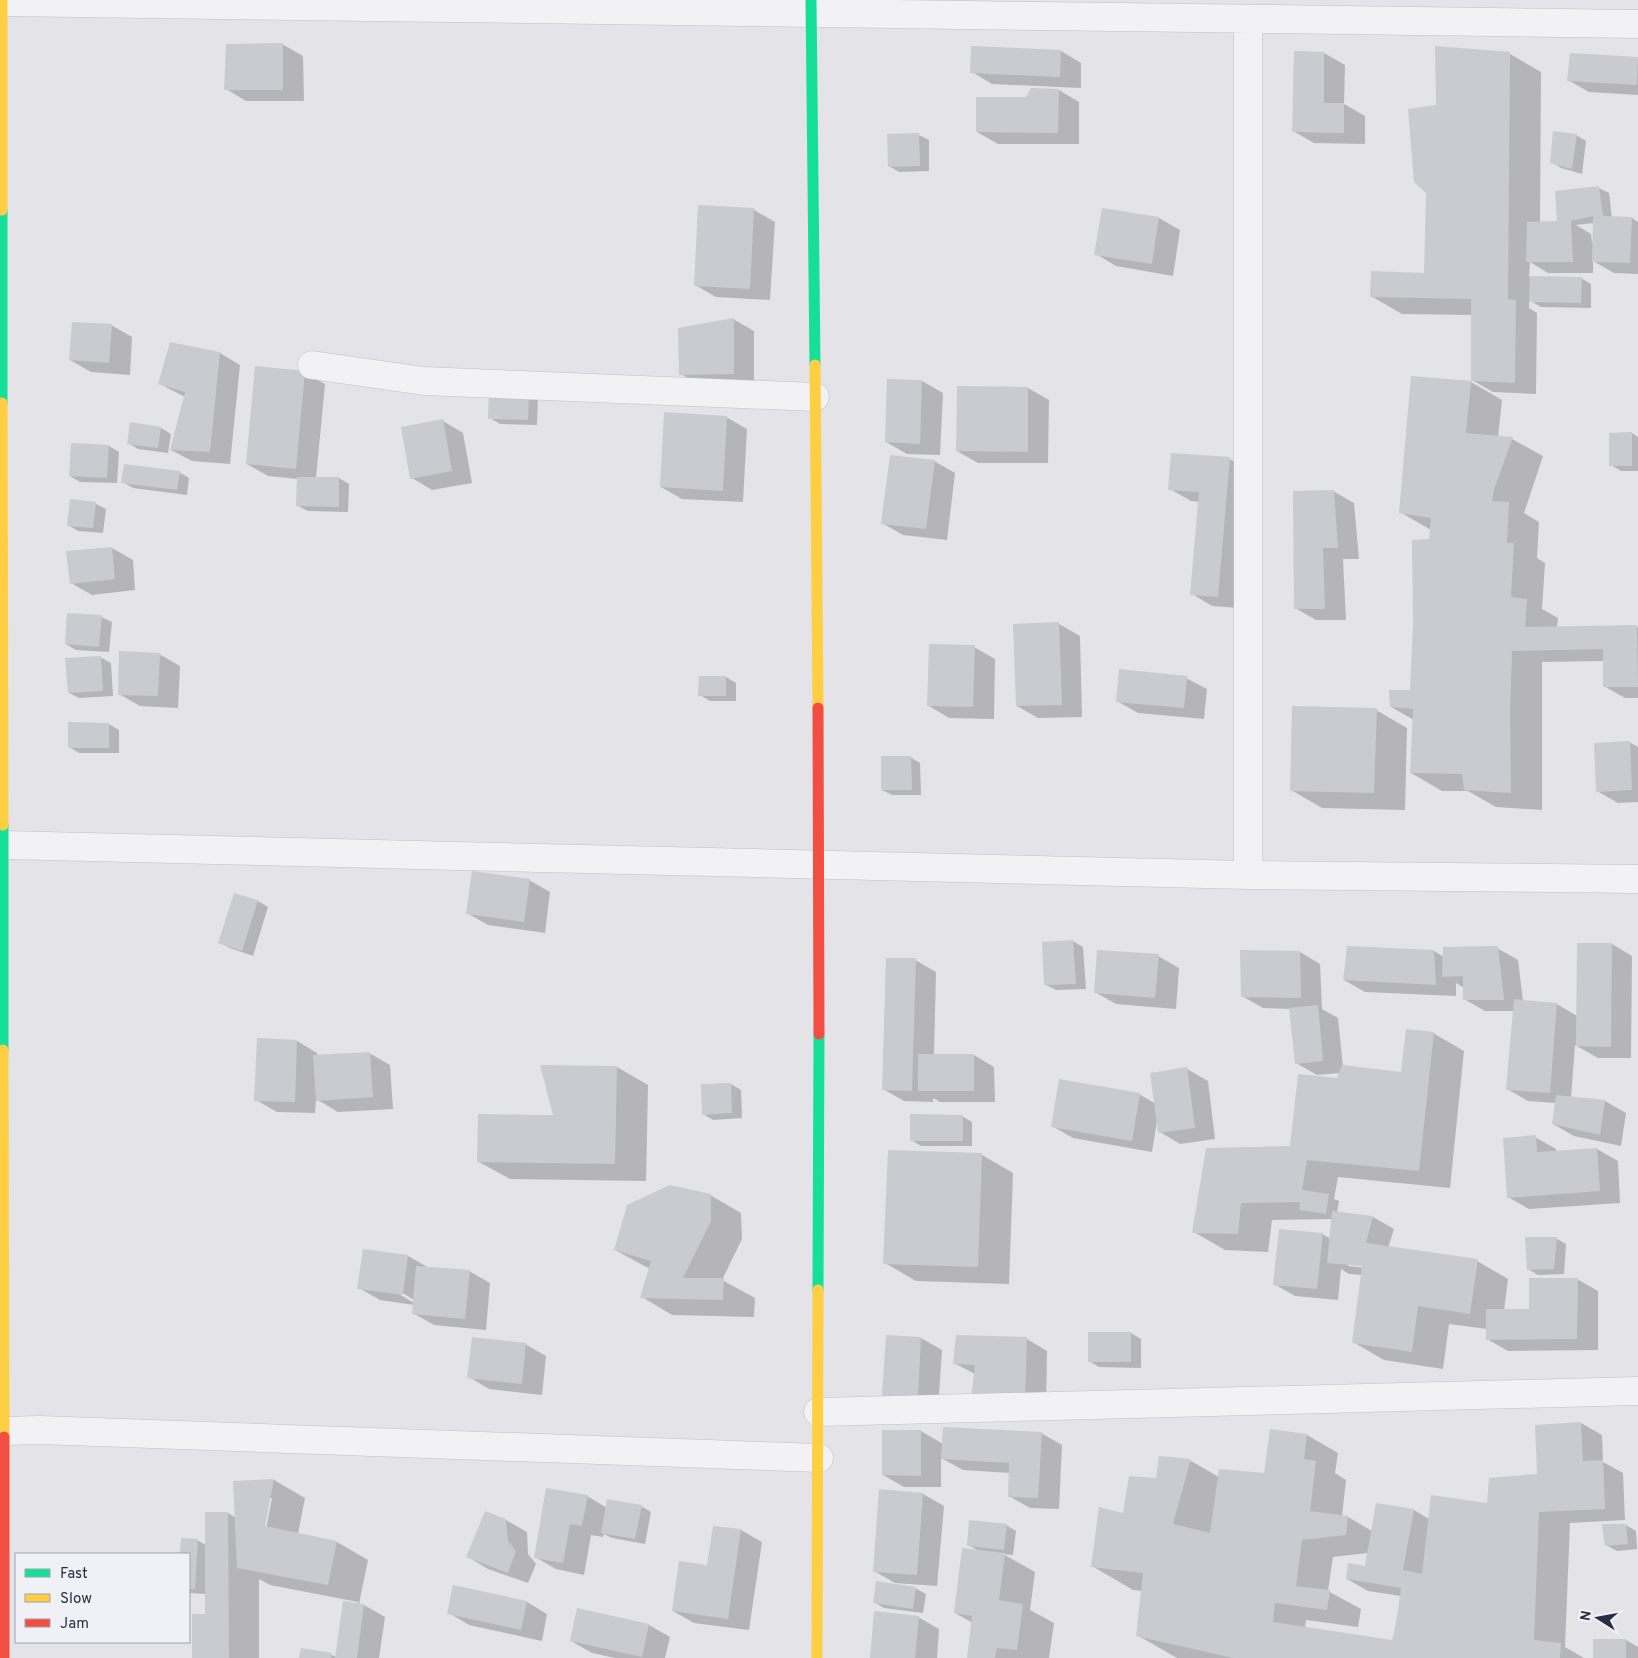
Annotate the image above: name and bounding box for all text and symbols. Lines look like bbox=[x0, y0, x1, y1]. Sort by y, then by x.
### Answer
legend bbox=[15, 1553, 190, 1643]
text: Fast bbox=[60, 1565, 88, 1584]
text: Slow bbox=[60, 1590, 92, 1609]
north arrow bbox=[1573, 1593, 1623, 1643]
text: N bbox=[1577, 1609, 1596, 1622]
text: Jam bbox=[60, 1615, 89, 1634]

